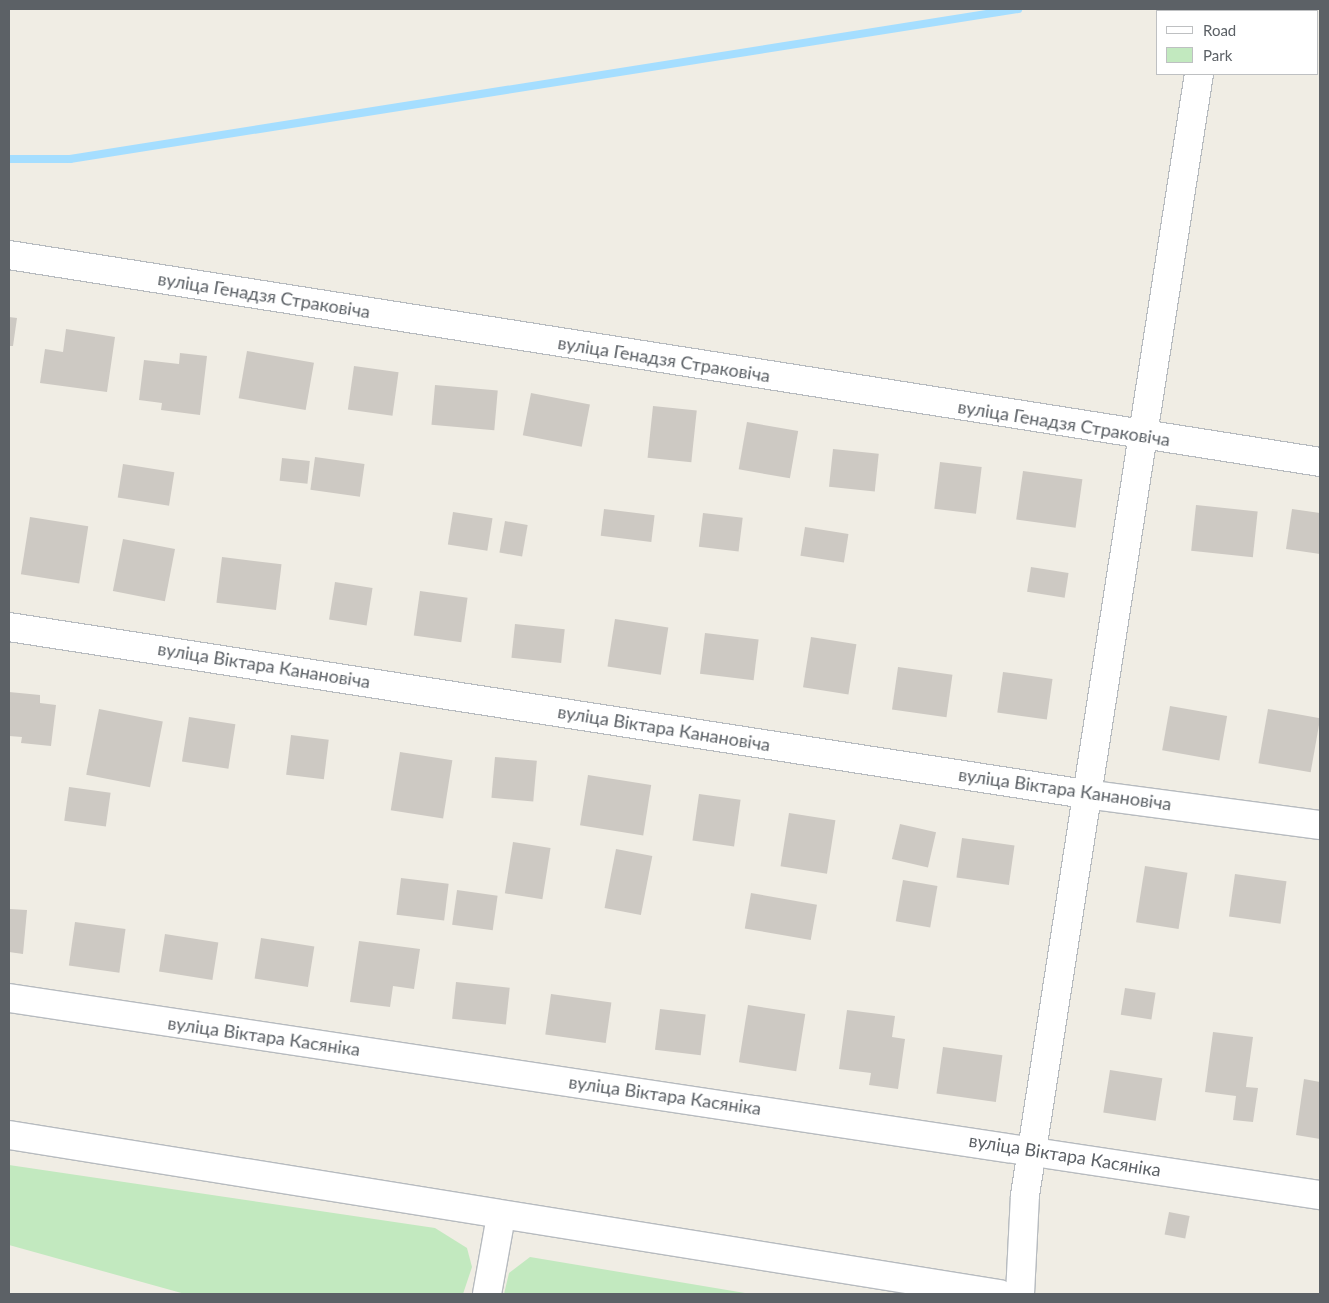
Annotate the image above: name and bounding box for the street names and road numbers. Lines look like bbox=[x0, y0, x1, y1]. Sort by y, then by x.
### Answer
street label: вуліца Генадзя Страковіча bbox=[156, 268, 372, 322]
street label: вуліца Генадзя Страковіча bbox=[556, 332, 772, 386]
street label: вуліца Генадзя Страковіча bbox=[956, 396, 1172, 450]
street label: вуліца Віктара Канановіча bbox=[156, 638, 372, 692]
street label: вуліца Віктара Канановіча bbox=[556, 701, 772, 755]
street label: вуліца Віктара Канановіча bbox=[957, 763, 1173, 815]
street label: вуліца Віктара Касяніка bbox=[166, 1012, 362, 1060]
street label: вуліца Віктара Касяніка bbox=[567, 1071, 763, 1119]
street label: вуліца Віктара Касяніка bbox=[967, 1129, 1163, 1181]

